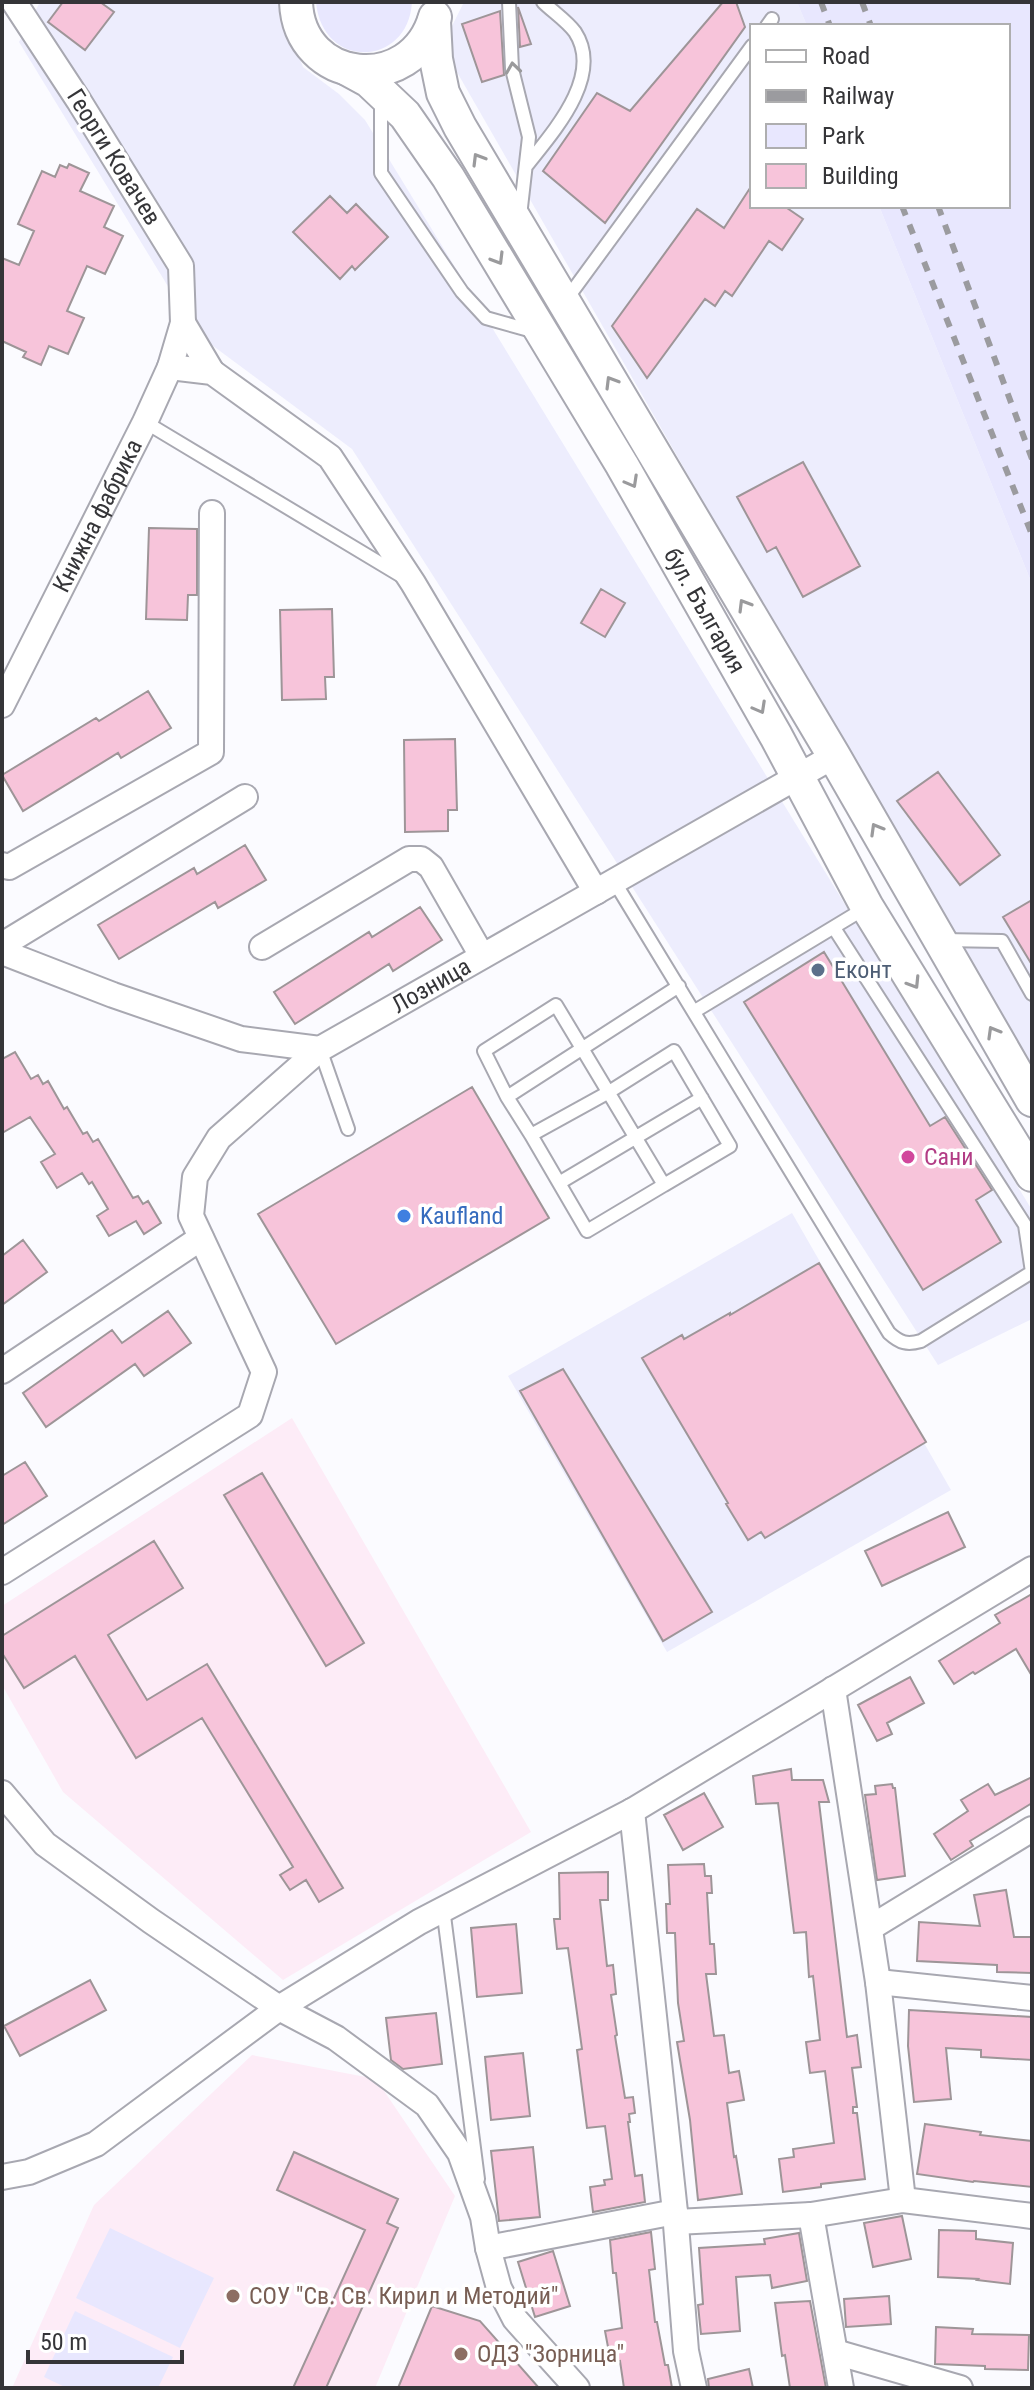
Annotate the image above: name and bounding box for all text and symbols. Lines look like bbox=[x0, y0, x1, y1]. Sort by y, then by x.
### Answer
legend bbox=[750, 24, 1010, 208]
text: Road bbox=[822, 42, 870, 70]
one-way arrow bbox=[505, 61, 522, 75]
text: Railway bbox=[822, 82, 894, 110]
street label: Георги Ковачев bbox=[61, 84, 167, 230]
text: Park bbox=[822, 122, 865, 150]
one-way arrow bbox=[472, 153, 488, 168]
text: Building bbox=[822, 162, 899, 190]
one-way arrow bbox=[488, 250, 503, 265]
one-way arrow bbox=[605, 376, 621, 391]
street label: Книжна фабрика bbox=[47, 435, 148, 597]
one-way arrow bbox=[622, 473, 638, 488]
street label: бул. България bbox=[658, 543, 751, 678]
one-way arrow bbox=[738, 599, 754, 614]
one-way arrow bbox=[750, 699, 766, 714]
one-way arrow bbox=[870, 823, 886, 838]
street label: Лозница bbox=[387, 952, 476, 1019]
place label: Еконт bbox=[834, 956, 892, 984]
marker: Еконт bbox=[809, 961, 827, 979]
one-way arrow bbox=[905, 975, 920, 989]
one-way arrow bbox=[987, 1026, 1003, 1041]
place label: Сани bbox=[924, 1143, 974, 1171]
marker: Сани bbox=[899, 1148, 917, 1166]
place label: Kaufland bbox=[420, 1202, 503, 1230]
marker: Kaufland bbox=[395, 1207, 413, 1225]
place label: СОУ "Св. Св. Кирил и Методий" bbox=[249, 2282, 559, 2310]
marker: СОУ "Св. Св. Кирил и Методий" bbox=[224, 2287, 242, 2305]
scale bar bbox=[28, 2314, 182, 2364]
text: 50 m bbox=[40, 2328, 87, 2356]
place label: ОДЗ "Зорница" bbox=[477, 2340, 624, 2368]
marker: ОДЗ "Зорница" bbox=[452, 2345, 470, 2363]

